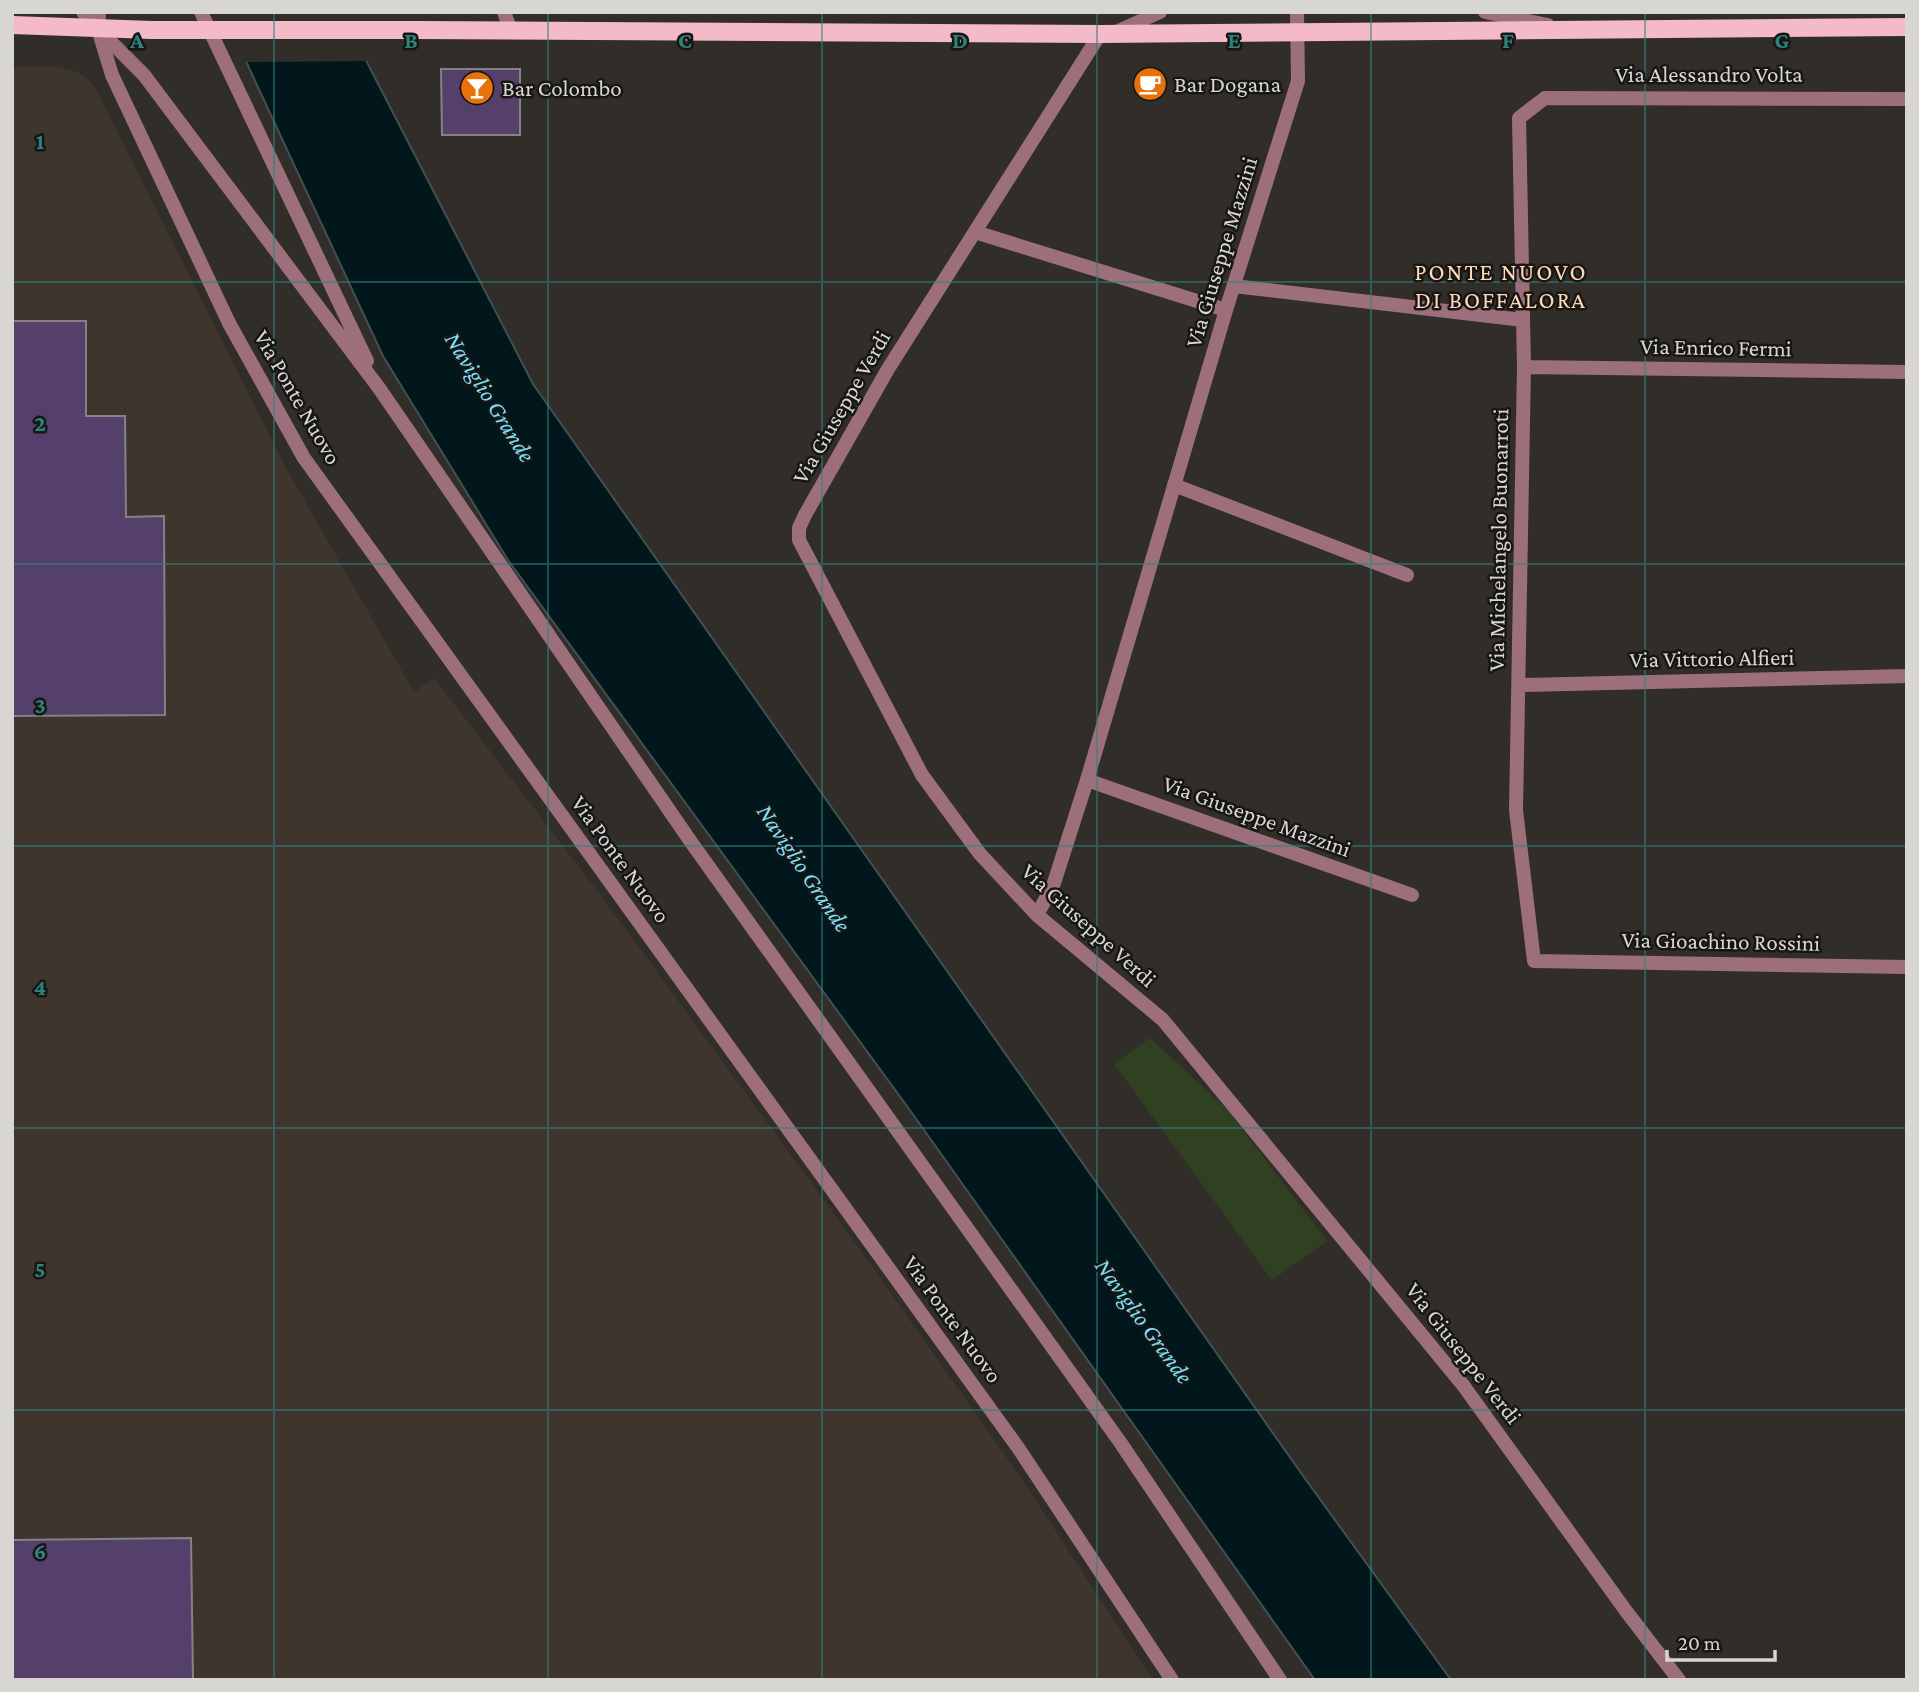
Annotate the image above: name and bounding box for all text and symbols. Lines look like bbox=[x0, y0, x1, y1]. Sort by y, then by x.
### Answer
text: A bbox=[129, 27, 144, 53]
text: B bbox=[404, 27, 418, 53]
text: C bbox=[678, 27, 692, 53]
text: D bbox=[952, 27, 968, 53]
text: E bbox=[1227, 27, 1241, 53]
text: F bbox=[1502, 27, 1514, 53]
text: G bbox=[1775, 27, 1790, 53]
street label: Via Alessandro Volta bbox=[1615, 61, 1803, 87]
cafe icon: Bar Dogana bbox=[1131, 65, 1169, 103]
bar icon: Bar Colombo bbox=[458, 69, 496, 107]
place label: Bar Dogana bbox=[1174, 71, 1281, 97]
place label: Bar Colombo bbox=[502, 75, 622, 101]
text: 1 bbox=[36, 128, 45, 154]
street label: Via Giuseppe Mazzini bbox=[1180, 154, 1262, 350]
district label: PONTE NUOVO DI BOFFALORA bbox=[1414, 258, 1588, 313]
street label: Via Ponte Nuovo bbox=[249, 325, 347, 469]
street label: Via Giuseppe Verdi bbox=[787, 326, 895, 488]
water label: Naviglio Grande bbox=[440, 327, 541, 467]
street label: Via Enrico Fermi bbox=[1640, 333, 1792, 361]
street label: Via Michelangelo Buonarroti bbox=[1483, 408, 1513, 672]
text: 2 bbox=[34, 410, 46, 436]
street label: Via Vittorio Alfieri bbox=[1629, 644, 1795, 672]
text: 3 bbox=[34, 692, 46, 718]
street label: Via Giuseppe Mazzini bbox=[1160, 770, 1354, 862]
street label: Via Ponte Nuovo bbox=[566, 790, 676, 928]
water label: Naviglio Grande bbox=[752, 799, 857, 937]
street label: Via Giuseppe Verdi bbox=[1016, 858, 1162, 992]
street label: Via Gioachino Rossini bbox=[1621, 926, 1821, 956]
text: 4 bbox=[34, 974, 46, 1000]
street label: Via Ponte Nuovo bbox=[898, 1250, 1008, 1388]
water label: Naviglio Grande bbox=[1090, 1253, 1199, 1389]
text: 5 bbox=[34, 1256, 46, 1282]
street label: Via Giuseppe Verdi bbox=[1401, 1277, 1527, 1429]
text: 6 bbox=[34, 1538, 46, 1564]
scale bar bbox=[1667, 1618, 1776, 1662]
text: 20 m bbox=[1678, 1631, 1721, 1655]

